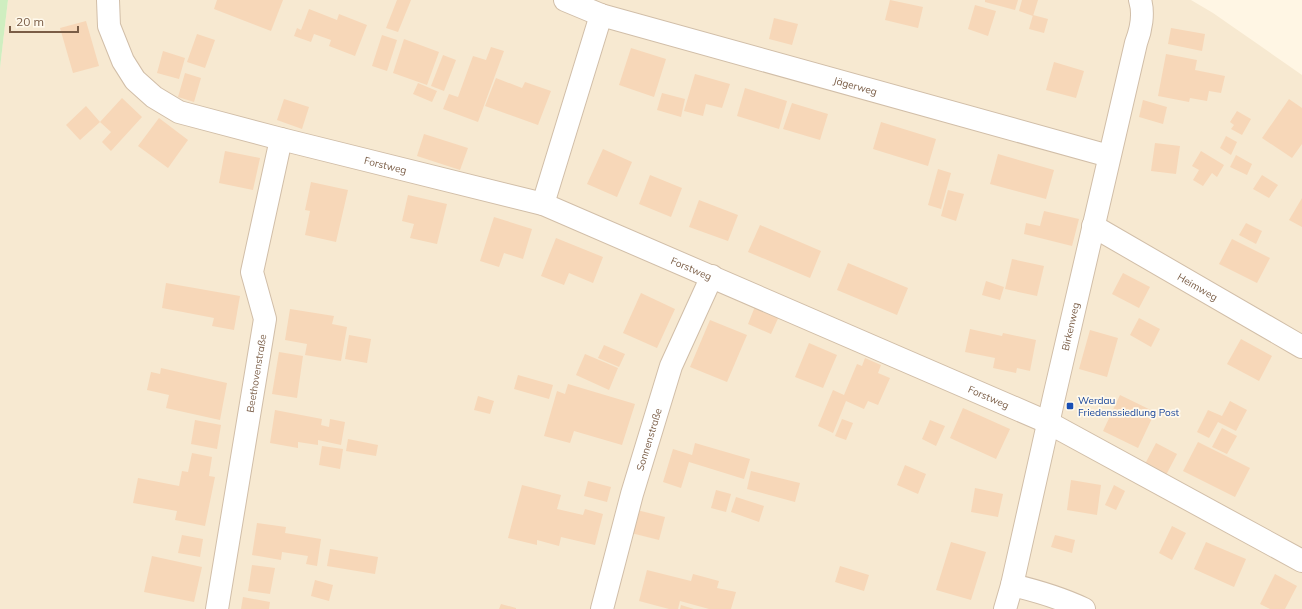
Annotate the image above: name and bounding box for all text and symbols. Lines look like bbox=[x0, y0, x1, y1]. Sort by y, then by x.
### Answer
scale bar bbox=[10, 8, 78, 34]
text: 20 m bbox=[16, 14, 44, 29]
street label: Jägerweg bbox=[832, 73, 879, 98]
street label: Forstweg bbox=[363, 153, 408, 176]
street label: Forstweg bbox=[669, 254, 714, 283]
street label: Heimweg bbox=[1175, 270, 1220, 303]
street label: Birkenweg bbox=[1058, 301, 1082, 352]
street label: Beethovenstraße bbox=[243, 333, 269, 413]
street label: Forstweg bbox=[966, 382, 1011, 411]
place label: Werdau Friedenssiedlung Post bbox=[1078, 394, 1180, 419]
marker: Werdau Friedenssiedlung Post bbox=[1065, 401, 1075, 411]
street label: Sonnenstraße bbox=[633, 406, 664, 472]

